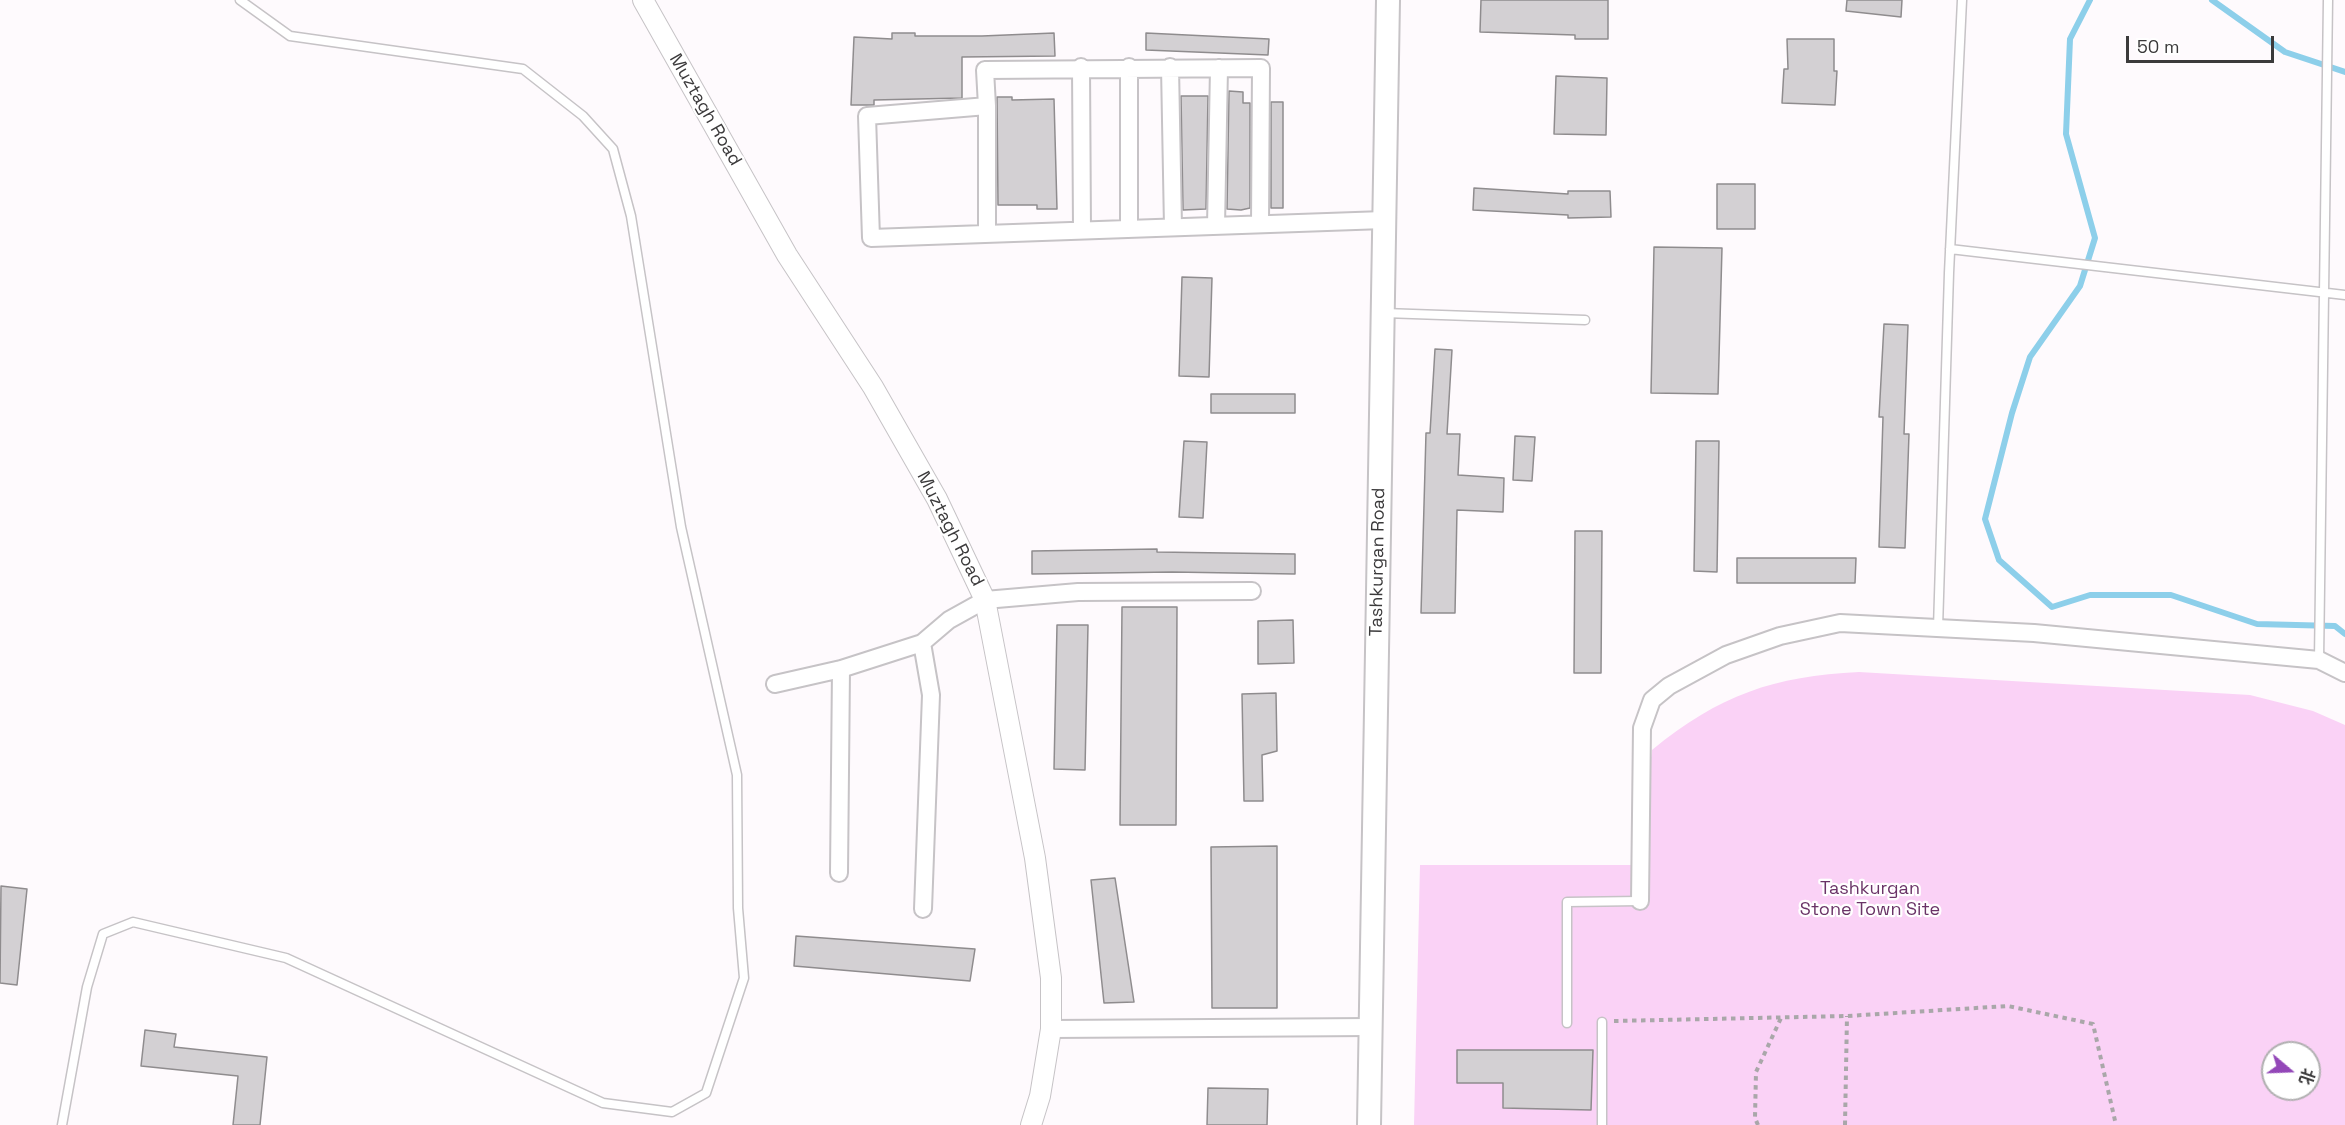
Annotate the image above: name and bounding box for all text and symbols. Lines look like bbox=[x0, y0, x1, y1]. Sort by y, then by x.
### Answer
scale bar bbox=[2129, 24, 2278, 62]
text: 50 m bbox=[2137, 35, 2179, 58]
street label: Muztagh Road bbox=[664, 50, 746, 170]
street label: Muztagh Road bbox=[912, 468, 988, 590]
street label: Tashkurgan Road bbox=[1366, 487, 1390, 637]
park label: Tashkurgan Stone Town Site bbox=[1800, 878, 1940, 920]
north arrow bbox=[2261, 1041, 2321, 1101]
text: 北 bbox=[2294, 1065, 2319, 1087]

